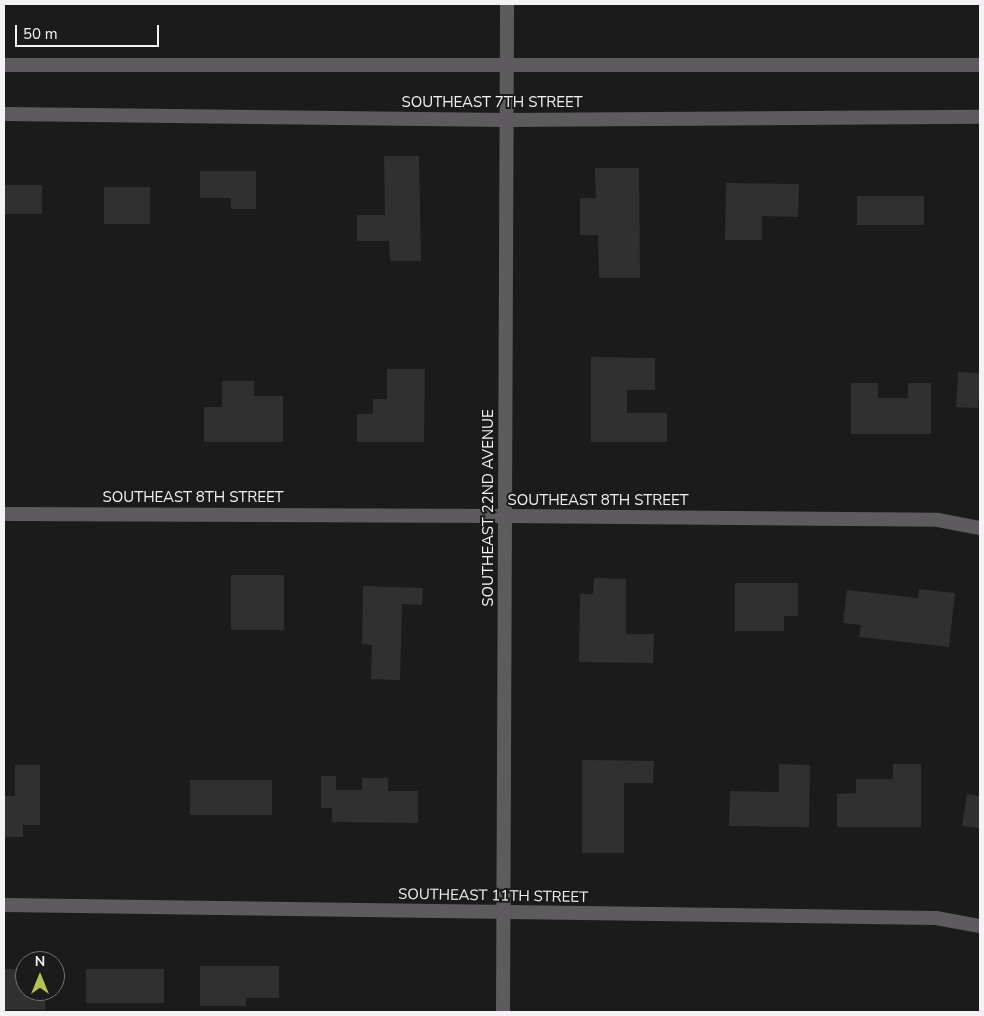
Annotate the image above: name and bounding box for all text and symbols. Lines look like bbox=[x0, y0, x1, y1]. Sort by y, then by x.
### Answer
scale bar bbox=[18, 15, 161, 47]
text: 50 m bbox=[23, 24, 58, 44]
street label: SOUTHEAST 7TH STREET bbox=[401, 94, 583, 112]
street label: SOUTHEAST 22ND AVENUE bbox=[480, 409, 498, 607]
street label: SOUTHEAST 8TH STREET bbox=[102, 489, 284, 507]
street label: SOUTHEAST 8TH STREET bbox=[507, 492, 689, 510]
street label: SOUTHEAST 11TH STREET bbox=[398, 885, 588, 907]
north arrow bbox=[15, 951, 65, 1001]
text: N bbox=[35, 952, 45, 971]

